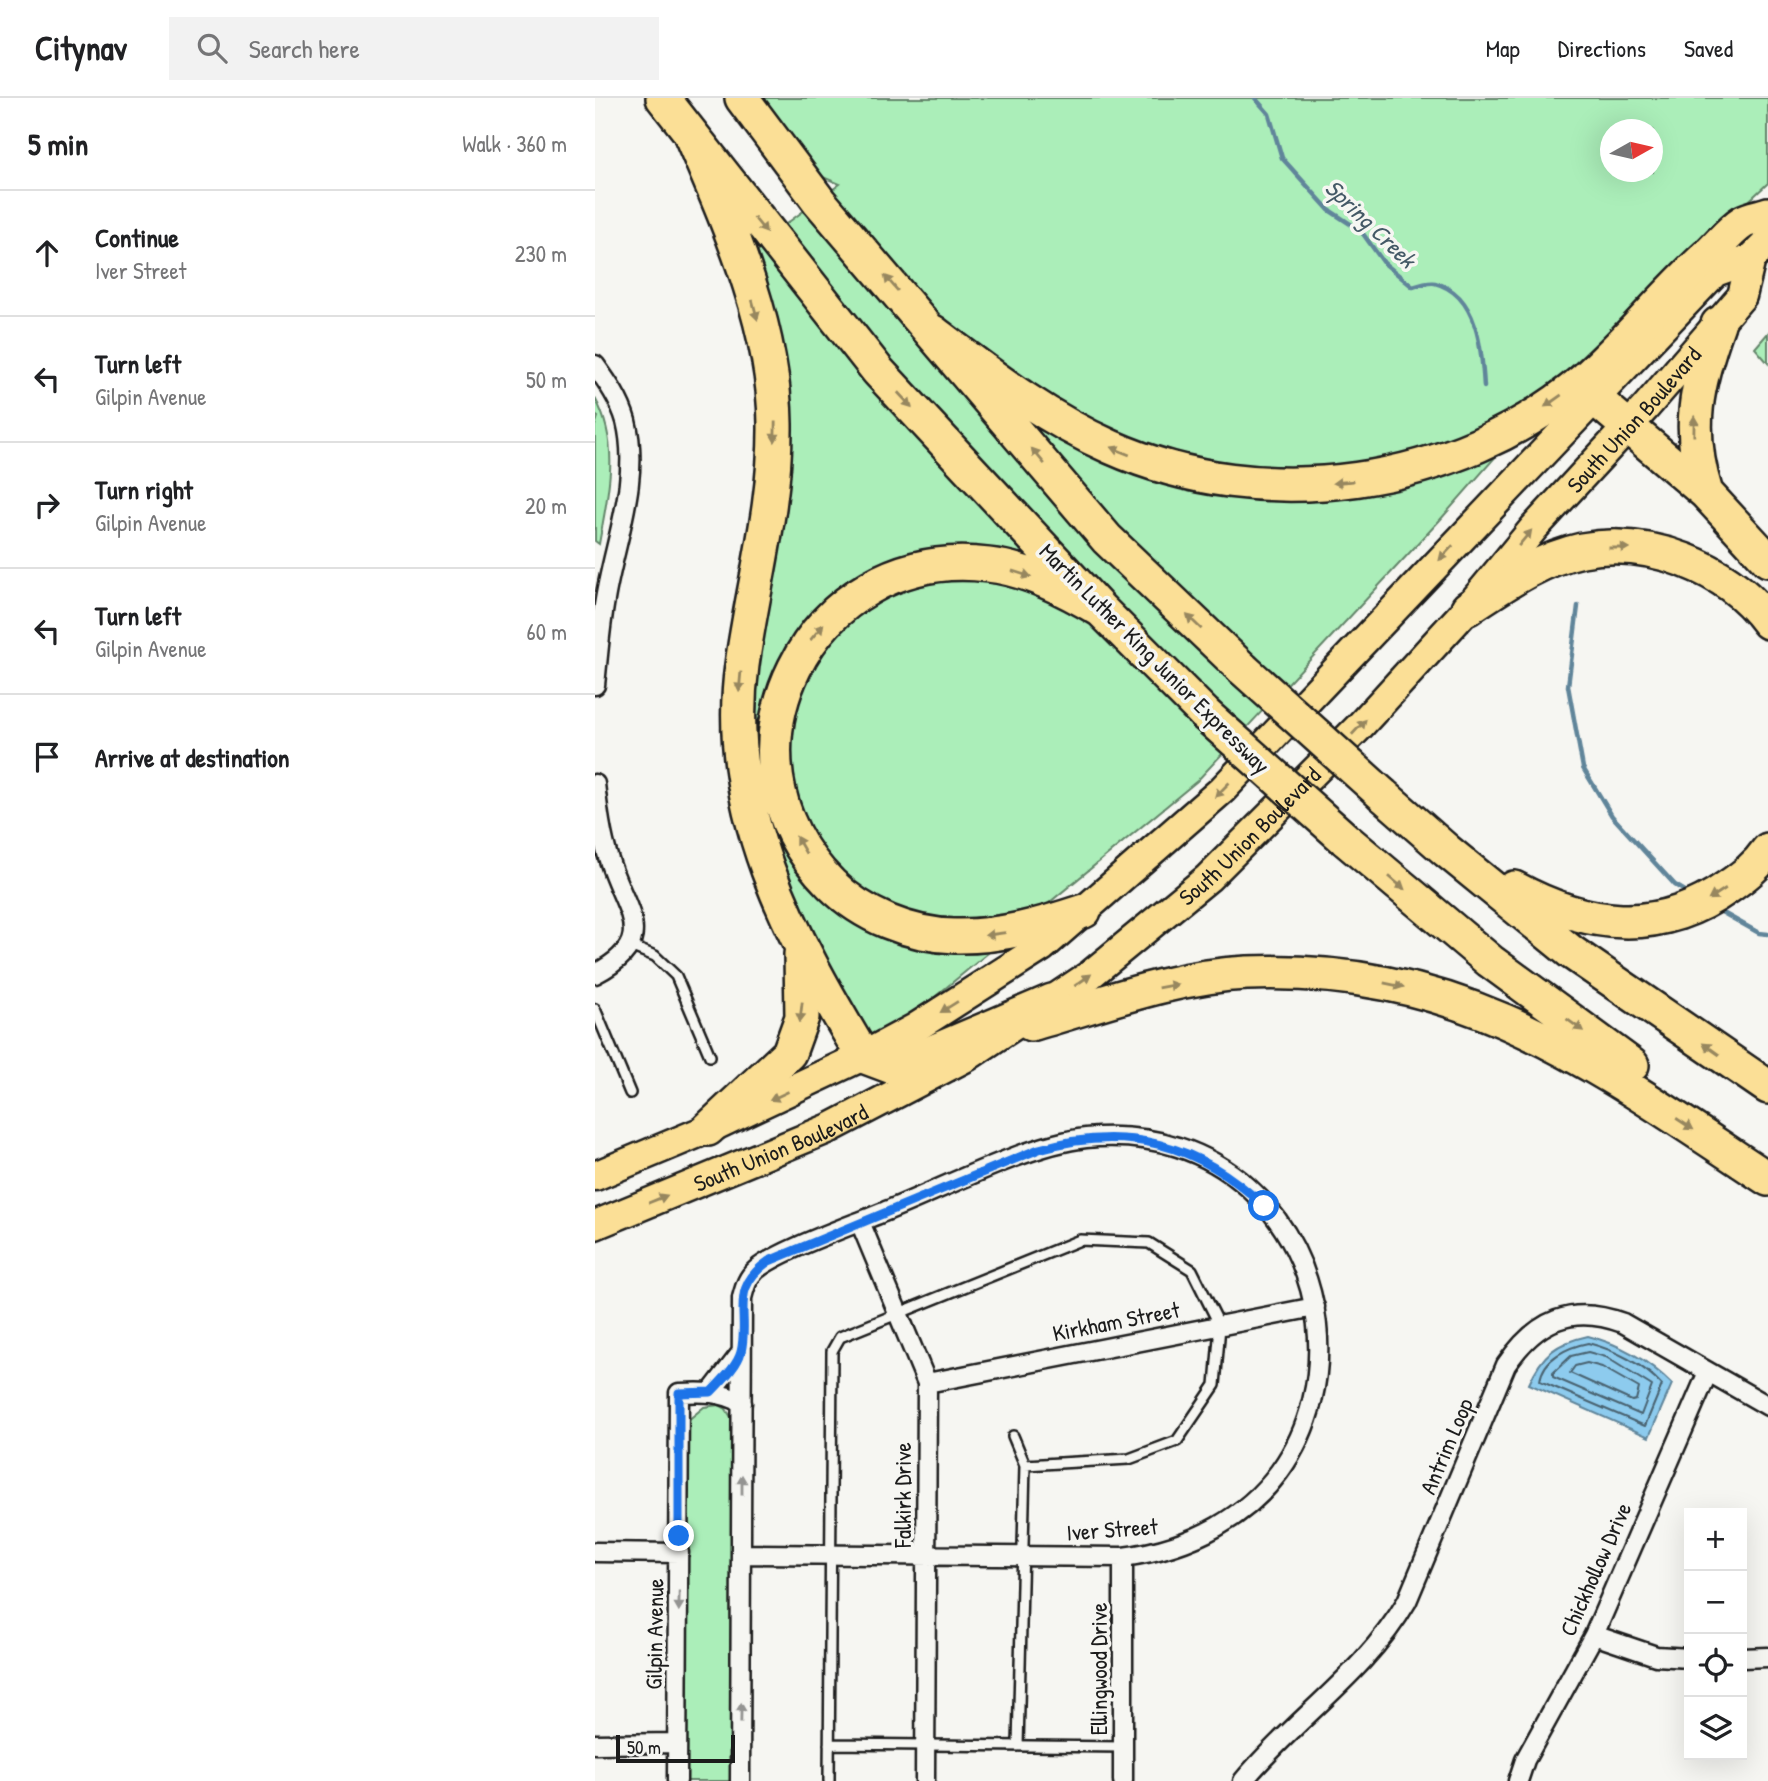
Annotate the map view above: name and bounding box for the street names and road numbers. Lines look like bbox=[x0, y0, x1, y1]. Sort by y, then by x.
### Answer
street label: South Union Boulevard bbox=[1559, 340, 1707, 499]
street label: Martin Luther King Junior Expressway bbox=[1033, 536, 1277, 780]
street label: South Union Boulevard bbox=[1172, 759, 1327, 912]
street label: South Union Boulevard bbox=[689, 1096, 873, 1198]
street label: Kirkham Street bbox=[1050, 1293, 1183, 1348]
street label: Antrim Loop bbox=[1412, 1393, 1480, 1499]
street label: Falkirk Drive bbox=[887, 1442, 918, 1549]
street label: Chickhollow Drive bbox=[1552, 1497, 1638, 1641]
street label: Iver Street bbox=[1065, 1510, 1160, 1548]
street label: Gilpin Avenue bbox=[638, 1578, 670, 1690]
street label: Ellingwood Drive bbox=[1083, 1603, 1114, 1735]

